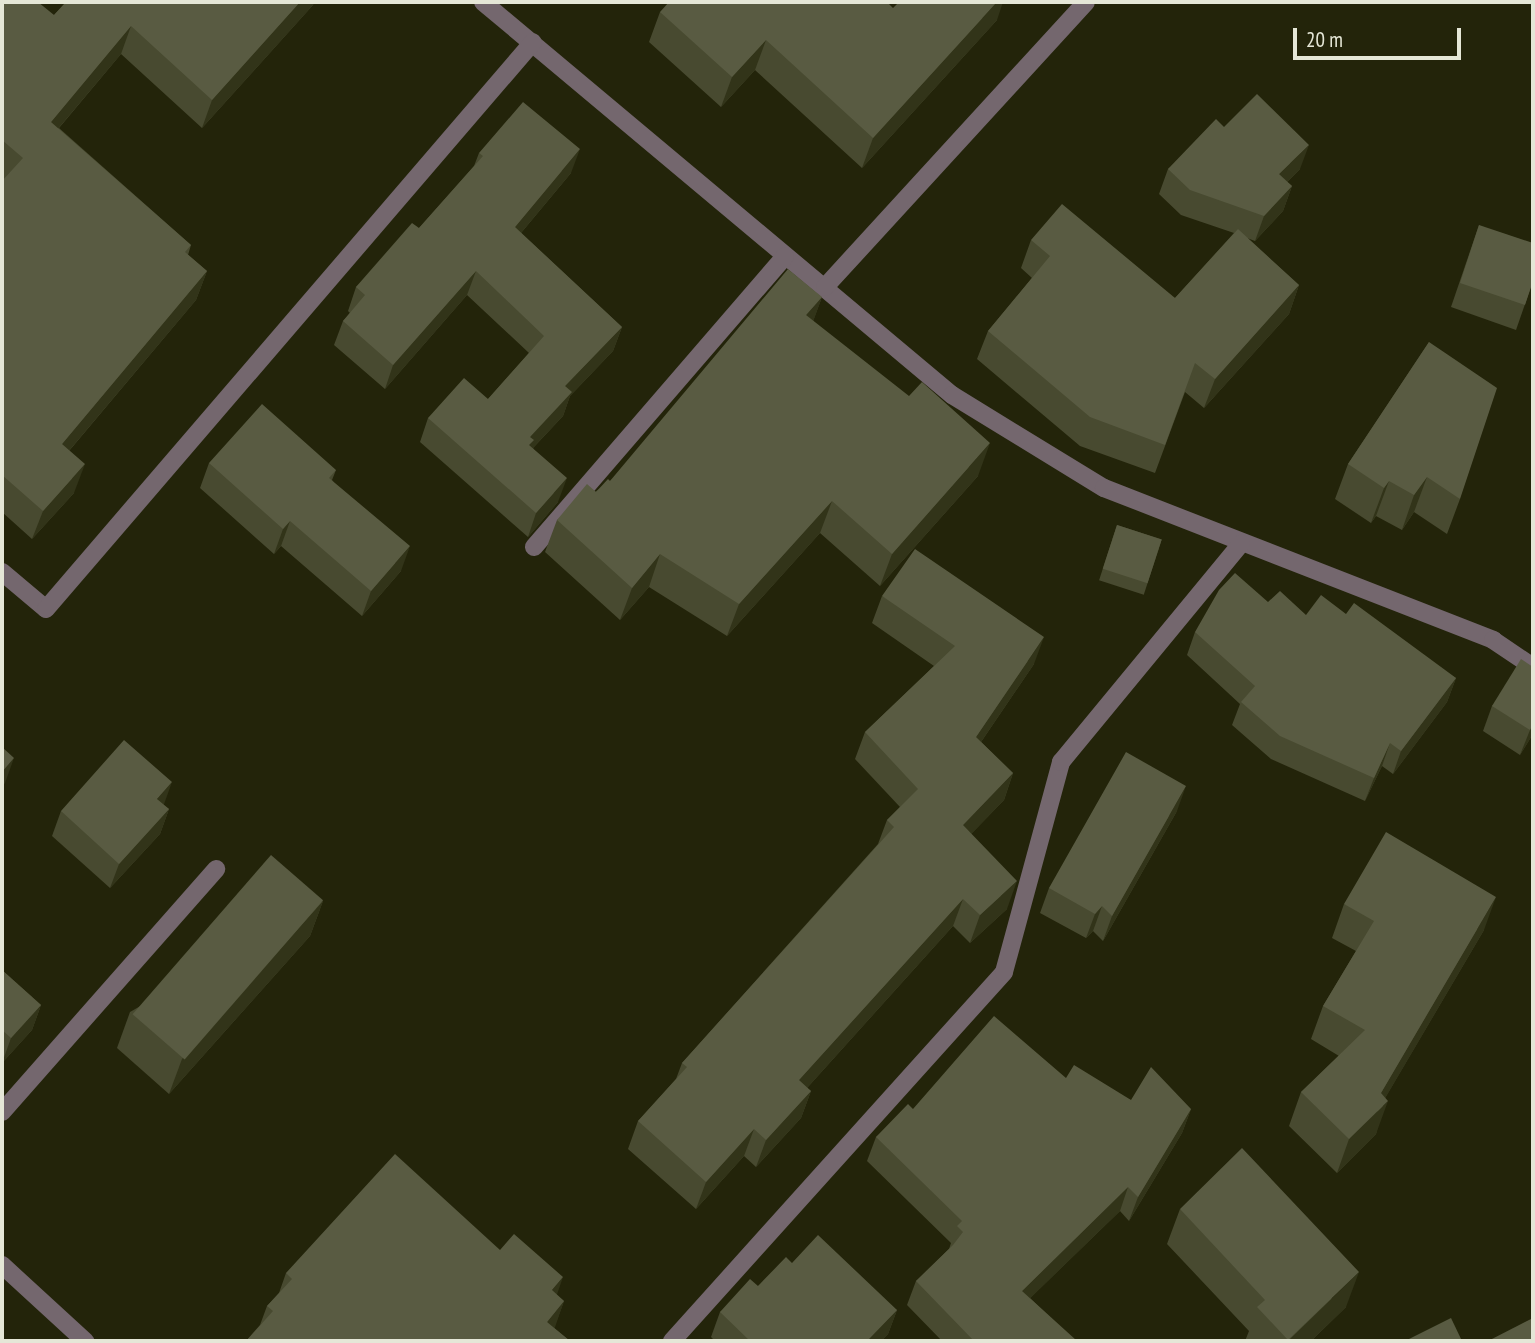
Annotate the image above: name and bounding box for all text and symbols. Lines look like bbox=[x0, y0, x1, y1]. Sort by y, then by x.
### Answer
scale bar bbox=[1297, 14, 1465, 58]
text: 20 m bbox=[1306, 26, 1343, 53]

